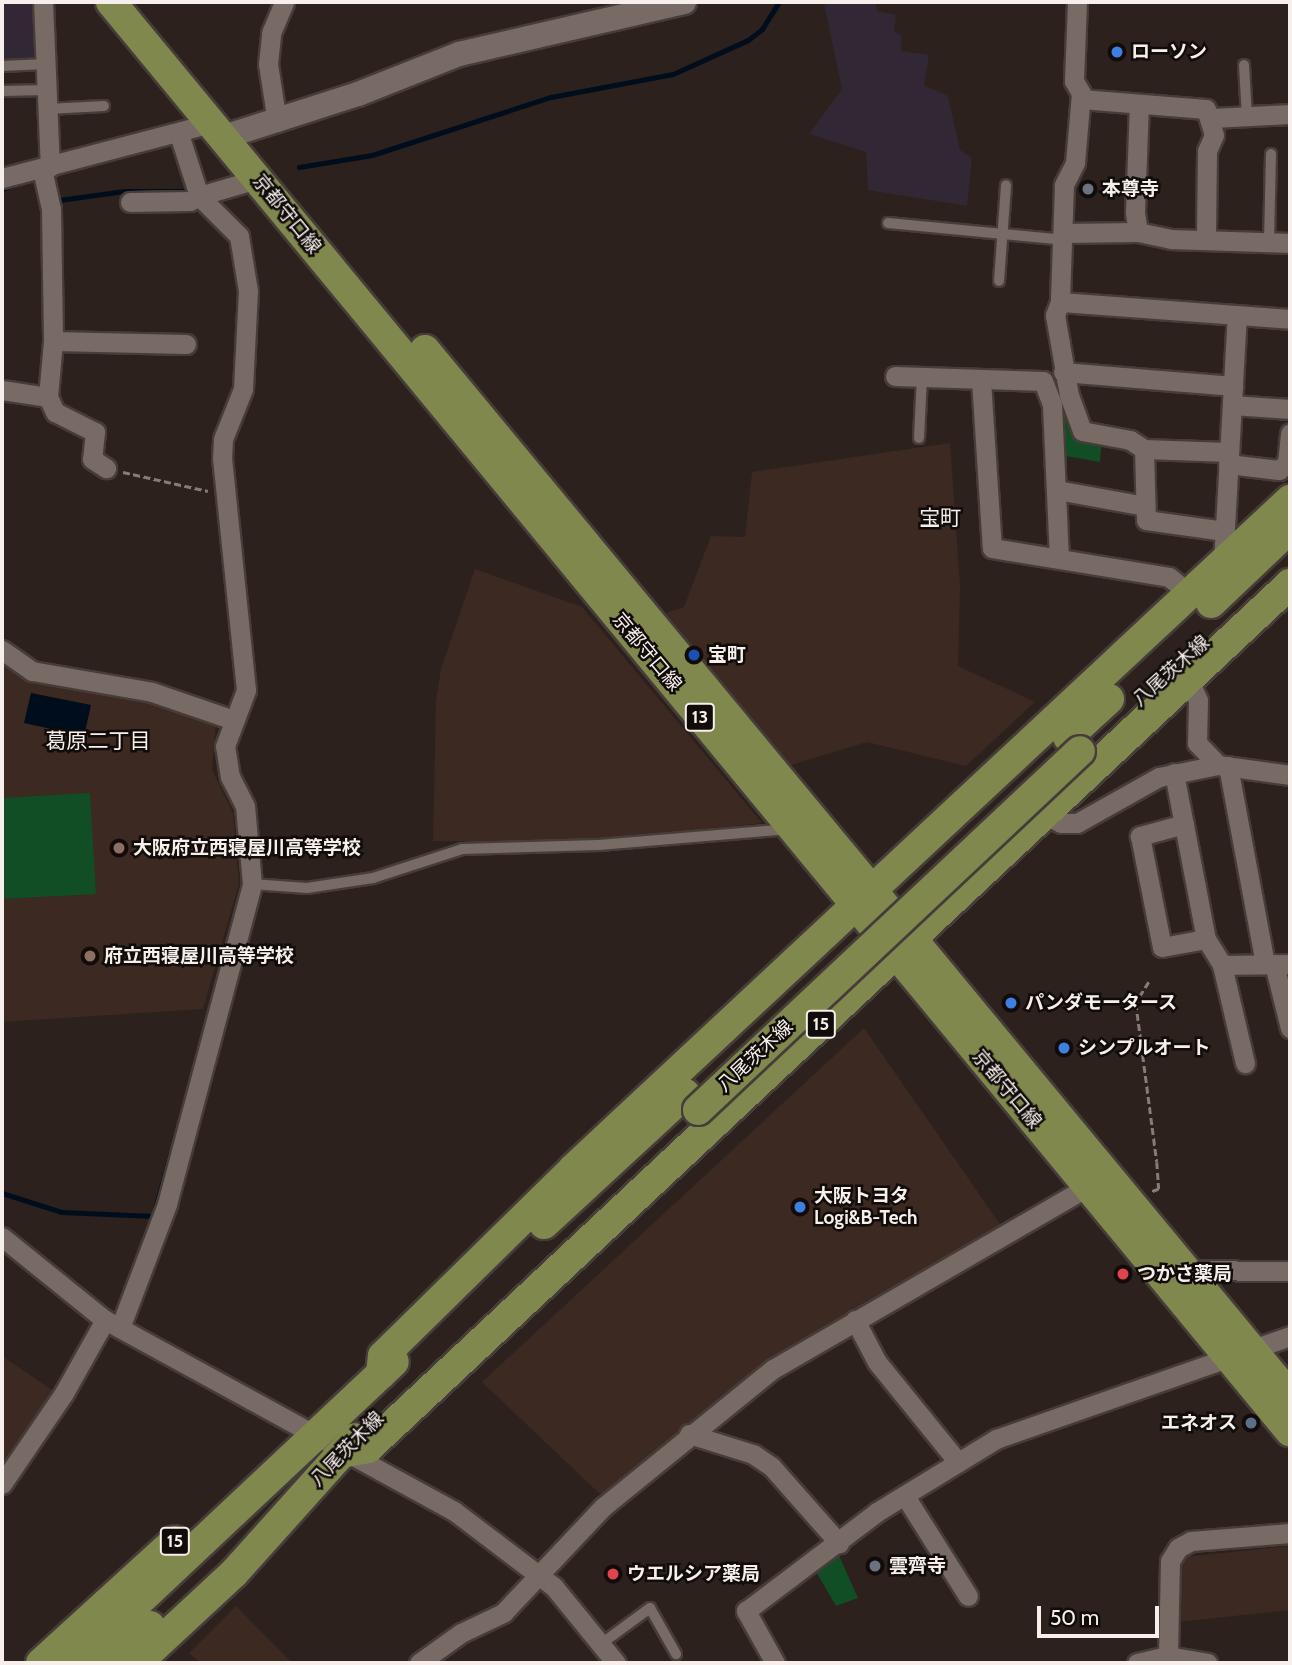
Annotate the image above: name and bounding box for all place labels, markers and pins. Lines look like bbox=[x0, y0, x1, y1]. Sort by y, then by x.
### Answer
place label: ローソン bbox=[1131, 41, 1207, 63]
marker: ローソン bbox=[1109, 44, 1125, 60]
place label: 本尊寺 bbox=[1102, 178, 1159, 200]
marker: 本尊寺 bbox=[1080, 181, 1096, 197]
place label: 宝町 bbox=[708, 644, 746, 666]
marker: 宝町 bbox=[686, 647, 702, 663]
place label: 大阪府立西寝屋川高等学校 bbox=[133, 837, 361, 859]
marker: 大阪府立西寝屋川高等学校 bbox=[111, 840, 127, 856]
place label: 府立西寝屋川高等学校 bbox=[104, 945, 294, 967]
marker: 府立西寝屋川高等学校 bbox=[82, 948, 98, 964]
place label: パンダモータース bbox=[1025, 992, 1177, 1014]
marker: パンダモータース bbox=[1003, 995, 1019, 1011]
place label: シンプルオート bbox=[1078, 1037, 1211, 1059]
marker: シンプルオート bbox=[1056, 1040, 1072, 1056]
place label: 大阪トヨタ Logi&B-Tech bbox=[814, 1185, 918, 1229]
marker: 大阪トヨタ Logi&B-Tech bbox=[792, 1199, 808, 1215]
place label: つかさ薬局 bbox=[1137, 1263, 1232, 1285]
marker: つかさ薬局 bbox=[1115, 1266, 1131, 1282]
place label: エネオス bbox=[1161, 1412, 1237, 1434]
marker: エネオス bbox=[1243, 1415, 1259, 1431]
place label: 雲齊寺 bbox=[889, 1555, 946, 1577]
marker: 雲齊寺 bbox=[867, 1558, 883, 1574]
place label: ウエルシア薬局 bbox=[627, 1563, 760, 1585]
marker: ウエルシア薬局 bbox=[605, 1566, 621, 1582]

